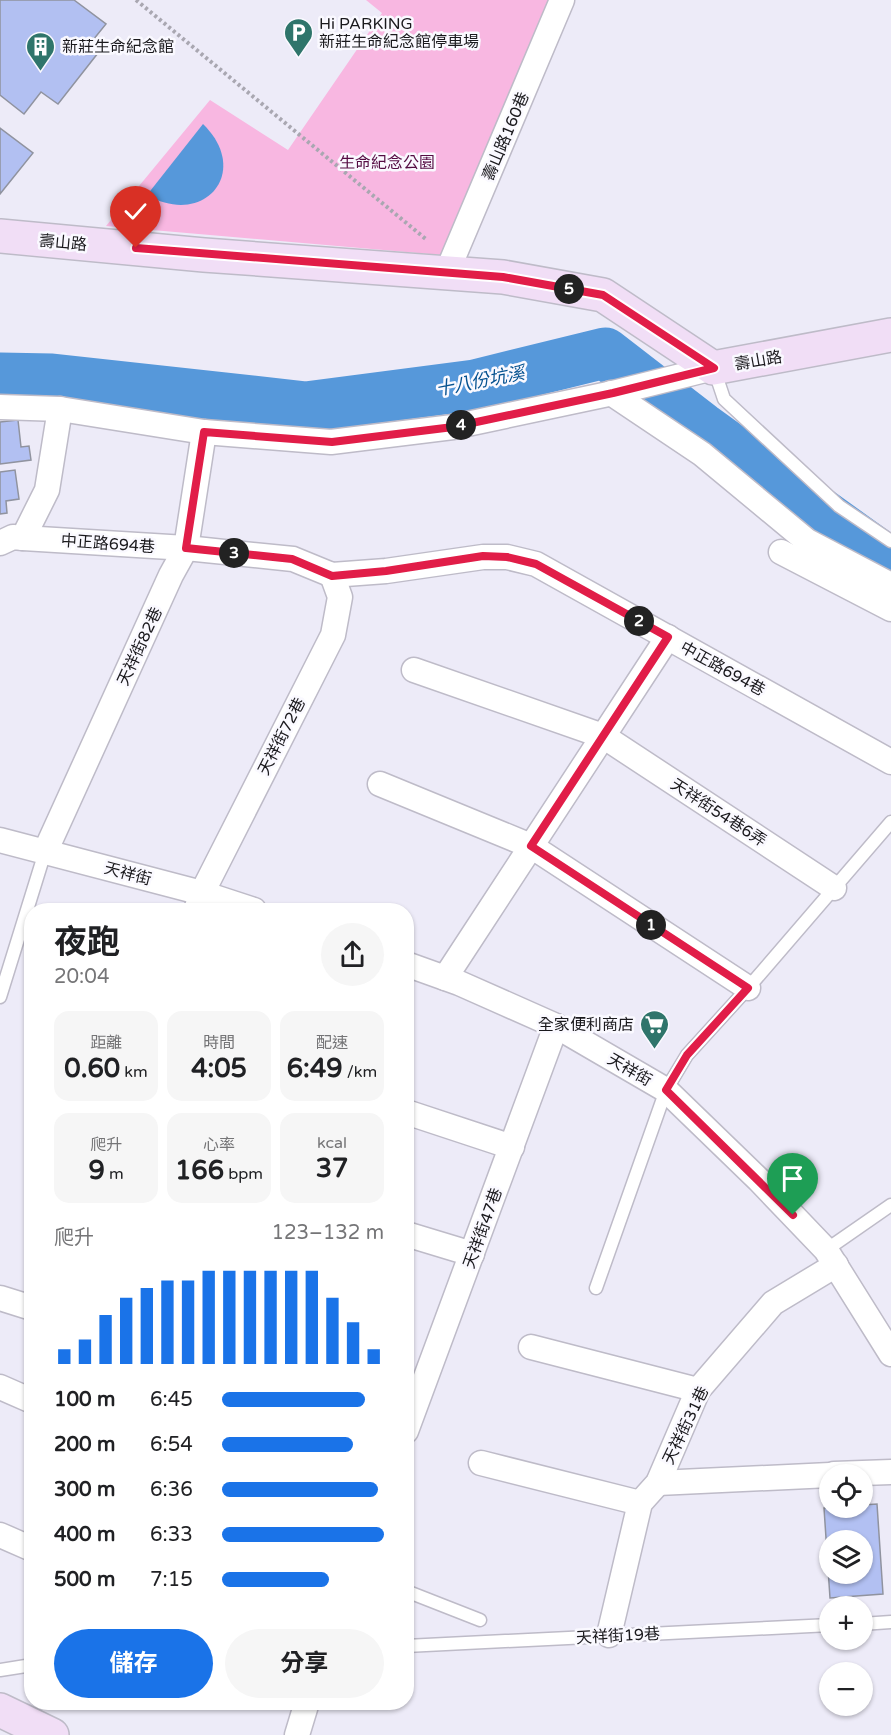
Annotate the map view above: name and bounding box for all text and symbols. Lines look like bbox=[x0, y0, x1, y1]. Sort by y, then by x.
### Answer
place label: Hi PARKING 新莊生命紀念館停車場 bbox=[319, 14, 479, 52]
parking icon: Hi PARKING 新莊生命紀念館停車場 bbox=[282, 16, 314, 58]
building icon: 新莊生命紀念館 bbox=[25, 30, 57, 72]
place label: 新莊生命紀念館 bbox=[62, 37, 174, 57]
street label: 壽山路160巷 bbox=[478, 89, 534, 184]
park label: 生命紀念公園 bbox=[339, 153, 435, 173]
pin bbox=[110, 186, 161, 248]
icon: check bbox=[119, 195, 152, 228]
street label: 壽山路 bbox=[38, 231, 88, 255]
pin: 5 bbox=[554, 274, 584, 304]
text: 5 bbox=[564, 279, 574, 299]
street label: 壽山路 bbox=[733, 347, 784, 375]
water label: 十八份坑溪 bbox=[434, 361, 529, 400]
pin: 4 bbox=[446, 410, 476, 440]
text: 4 bbox=[456, 415, 466, 435]
street label: 中正路694巷 bbox=[60, 531, 156, 557]
pin: 3 bbox=[219, 538, 249, 568]
text: 3 bbox=[229, 543, 239, 563]
street label: 天祥街82巷 bbox=[113, 604, 167, 689]
pin: 2 bbox=[624, 606, 654, 636]
text: 2 bbox=[634, 611, 644, 631]
street label: 中正路694巷 bbox=[676, 637, 769, 700]
street label: 天祥街72巷 bbox=[254, 694, 310, 778]
street label: 天祥街54巷6弄 bbox=[667, 774, 770, 851]
street label: 天祥街 bbox=[102, 858, 154, 890]
pin: 1 bbox=[636, 910, 666, 940]
text: 1 bbox=[646, 915, 656, 935]
text: 夜跑 bbox=[54, 923, 120, 962]
button: share bbox=[321, 923, 384, 986]
text: 20:04 bbox=[54, 965, 109, 989]
supermarket icon: 全家便利商店 bbox=[639, 1008, 671, 1050]
place label: 全家便利商店 bbox=[538, 1015, 634, 1035]
text: 距離 bbox=[90, 1033, 122, 1053]
text: 時間 bbox=[203, 1033, 235, 1053]
text: 配速 bbox=[316, 1033, 348, 1053]
street label: 天祥街 bbox=[604, 1049, 655, 1091]
text: 0.60 bbox=[64, 1053, 120, 1084]
text: 4:05 bbox=[191, 1053, 247, 1084]
text: 6:49 bbox=[287, 1053, 343, 1084]
text: km bbox=[120, 1062, 148, 1082]
text: /km bbox=[343, 1062, 377, 1082]
text: kcal bbox=[317, 1133, 347, 1153]
text: 爬升 bbox=[90, 1135, 122, 1155]
text: 心率 bbox=[203, 1135, 235, 1155]
text: 37 bbox=[316, 1153, 348, 1184]
pin bbox=[767, 1153, 818, 1215]
text: 9 bbox=[88, 1155, 105, 1186]
text: 166 bbox=[175, 1155, 224, 1186]
icon: arrive bbox=[776, 1162, 809, 1195]
text: m bbox=[105, 1164, 124, 1184]
text: bpm bbox=[224, 1164, 263, 1184]
street label: 天祥街47巷 bbox=[459, 1185, 507, 1271]
text: 123–132 m bbox=[271, 1221, 384, 1245]
text: 爬升 bbox=[54, 1226, 94, 1250]
street label: 天祥街31巷 bbox=[658, 1383, 713, 1468]
text: 100 m bbox=[54, 1388, 115, 1412]
text: 6:45 bbox=[150, 1388, 193, 1412]
text: 200 m bbox=[54, 1433, 115, 1457]
text: 6:54 bbox=[150, 1433, 193, 1457]
map controls bbox=[819, 1464, 873, 1716]
button: locate bbox=[819, 1464, 873, 1518]
text: 300 m bbox=[54, 1478, 115, 1502]
text: 6:36 bbox=[150, 1478, 193, 1502]
text: 400 m bbox=[54, 1523, 115, 1547]
text: 6:33 bbox=[150, 1523, 193, 1547]
button: layers bbox=[819, 1530, 873, 1584]
text: 500 m bbox=[54, 1568, 115, 1592]
text: 7:15 bbox=[150, 1568, 193, 1592]
button: + bbox=[819, 1596, 873, 1650]
street label: 天祥街19巷 bbox=[576, 1624, 661, 1648]
button: 儲存 bbox=[54, 1629, 213, 1698]
button: 分享 bbox=[225, 1629, 384, 1698]
button: − bbox=[819, 1662, 873, 1716]

